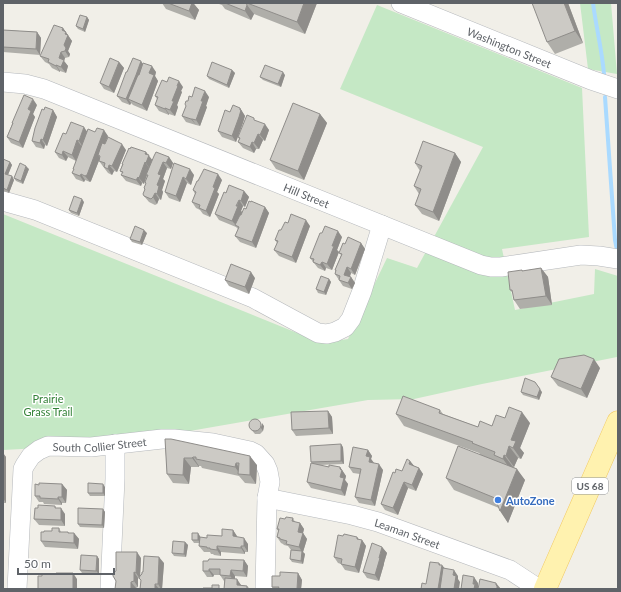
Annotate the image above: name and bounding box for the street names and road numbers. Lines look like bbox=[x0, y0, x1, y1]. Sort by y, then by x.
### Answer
street label: Washington Street bbox=[465, 24, 554, 70]
street label: Hill Street bbox=[282, 180, 332, 210]
street label: South Collier Street bbox=[53, 434, 147, 454]
road number: US 68 bbox=[572, 478, 608, 494]
street label: Leaman Street bbox=[373, 515, 442, 551]

